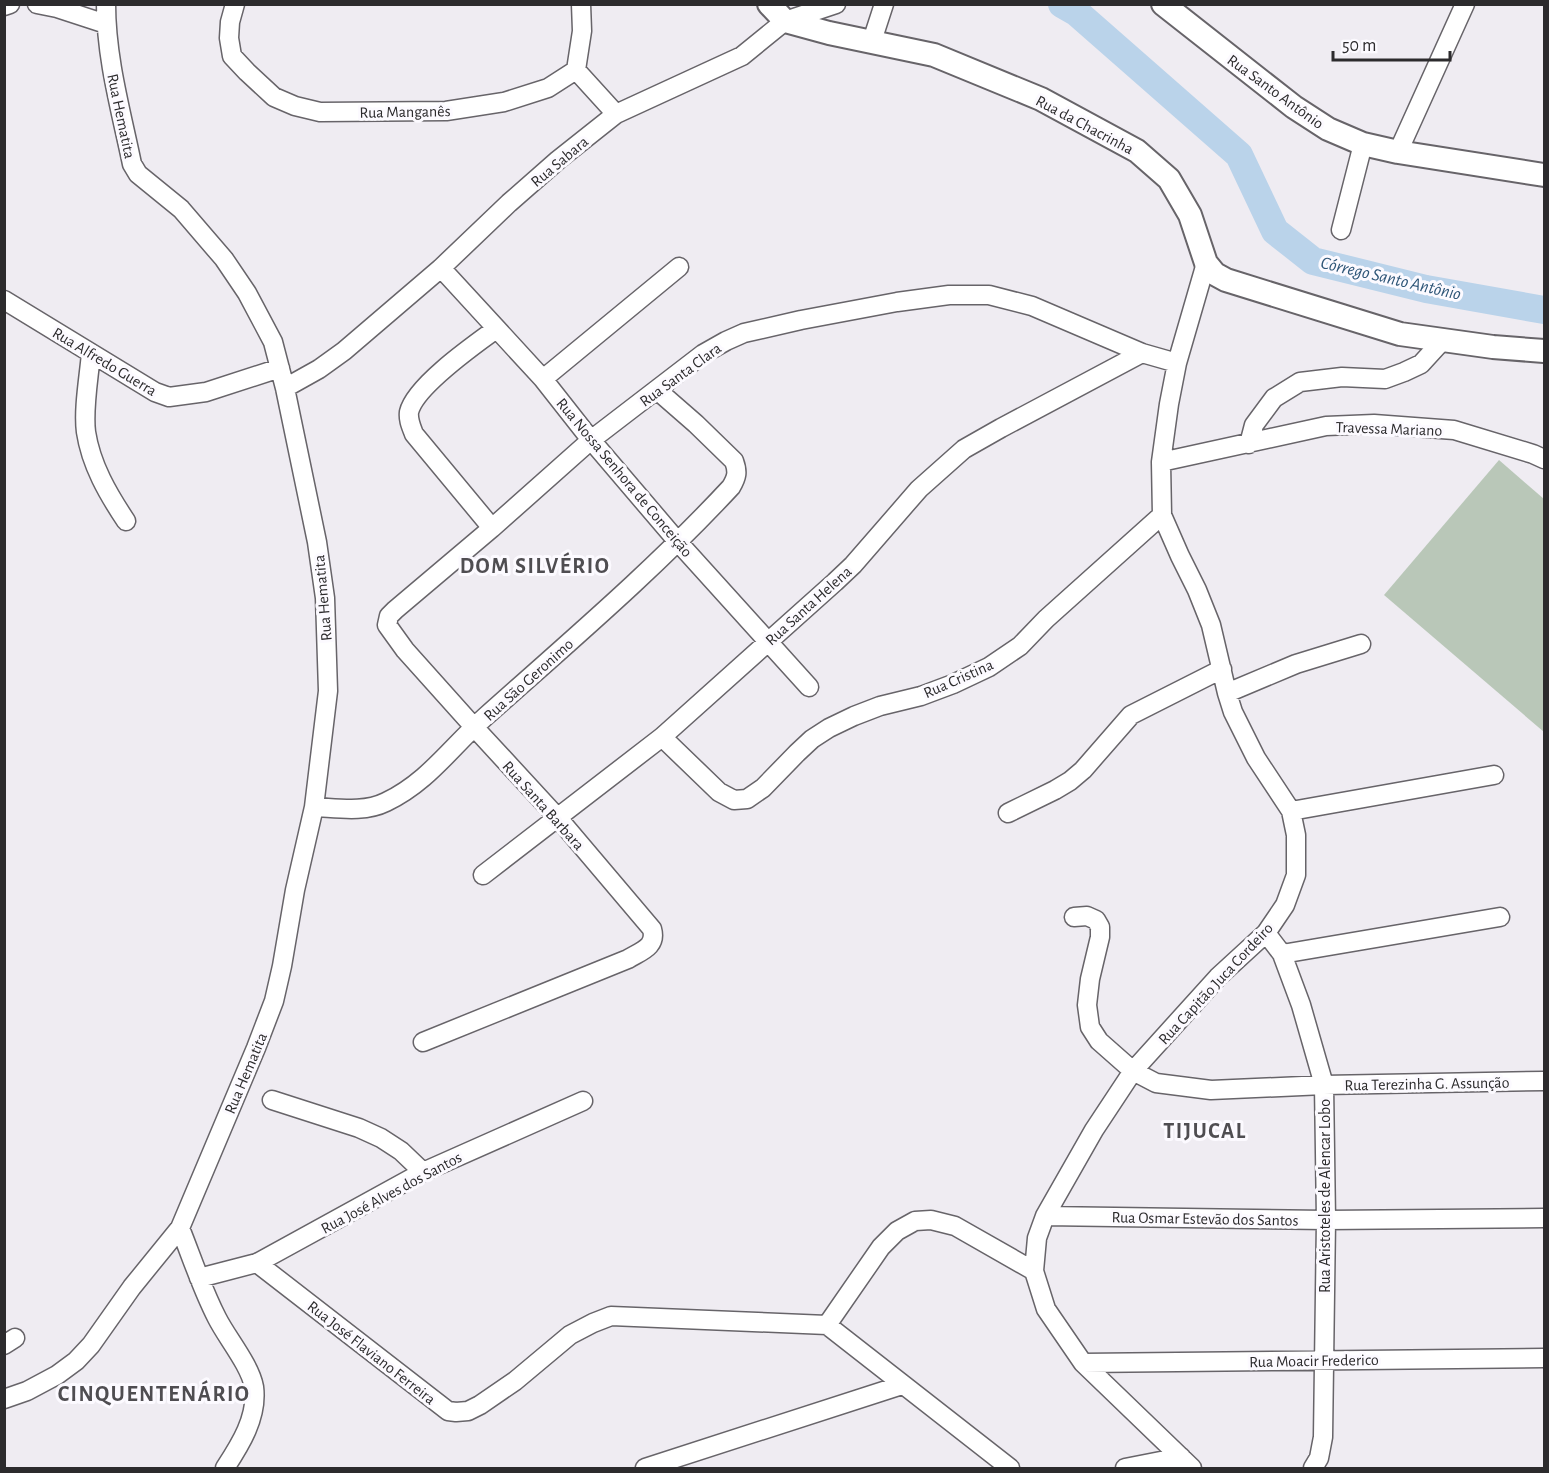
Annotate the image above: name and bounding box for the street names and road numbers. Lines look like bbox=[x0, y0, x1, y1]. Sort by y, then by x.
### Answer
street label: Rua Santo Antônio bbox=[1224, 52, 1327, 132]
street label: Rua Hematita bbox=[104, 72, 138, 160]
street label: Rua da Chacrinha bbox=[1033, 92, 1136, 157]
street label: Rua Manganês bbox=[359, 103, 451, 121]
street label: Rua Sabara bbox=[528, 133, 591, 190]
street label: Rua Alfredo Guerra bbox=[50, 324, 159, 399]
street label: Rua Santa Clara bbox=[637, 340, 724, 410]
street label: Rua Nossa Senhora de Conceição bbox=[553, 395, 695, 560]
street label: Travessa Mariano bbox=[1335, 419, 1443, 439]
street label: Rua Hematita bbox=[311, 554, 335, 642]
street label: Rua Santa Helena bbox=[763, 563, 855, 648]
street label: Rua São Geronimo bbox=[481, 636, 577, 724]
street label: Rua Cristina bbox=[921, 656, 996, 701]
street label: Rua Santa Barbara bbox=[499, 758, 587, 853]
street label: Rua Capitão Juca Cordeiro bbox=[1155, 920, 1276, 1048]
street label: Rua Hematita bbox=[222, 1030, 270, 1116]
street label: Rua Terezinha G. Assunção bbox=[1344, 1075, 1510, 1093]
street label: Rua Aristoteles de Alencar Lobo bbox=[1317, 1099, 1333, 1293]
street label: Rua José Alves dos Santos bbox=[318, 1149, 465, 1237]
street label: Rua Osmar Estevão dos Santos bbox=[1111, 1209, 1299, 1229]
street label: Rua José Flaviano Ferreira bbox=[304, 1298, 438, 1408]
street label: Rua Moacir Frederico bbox=[1249, 1352, 1379, 1370]

